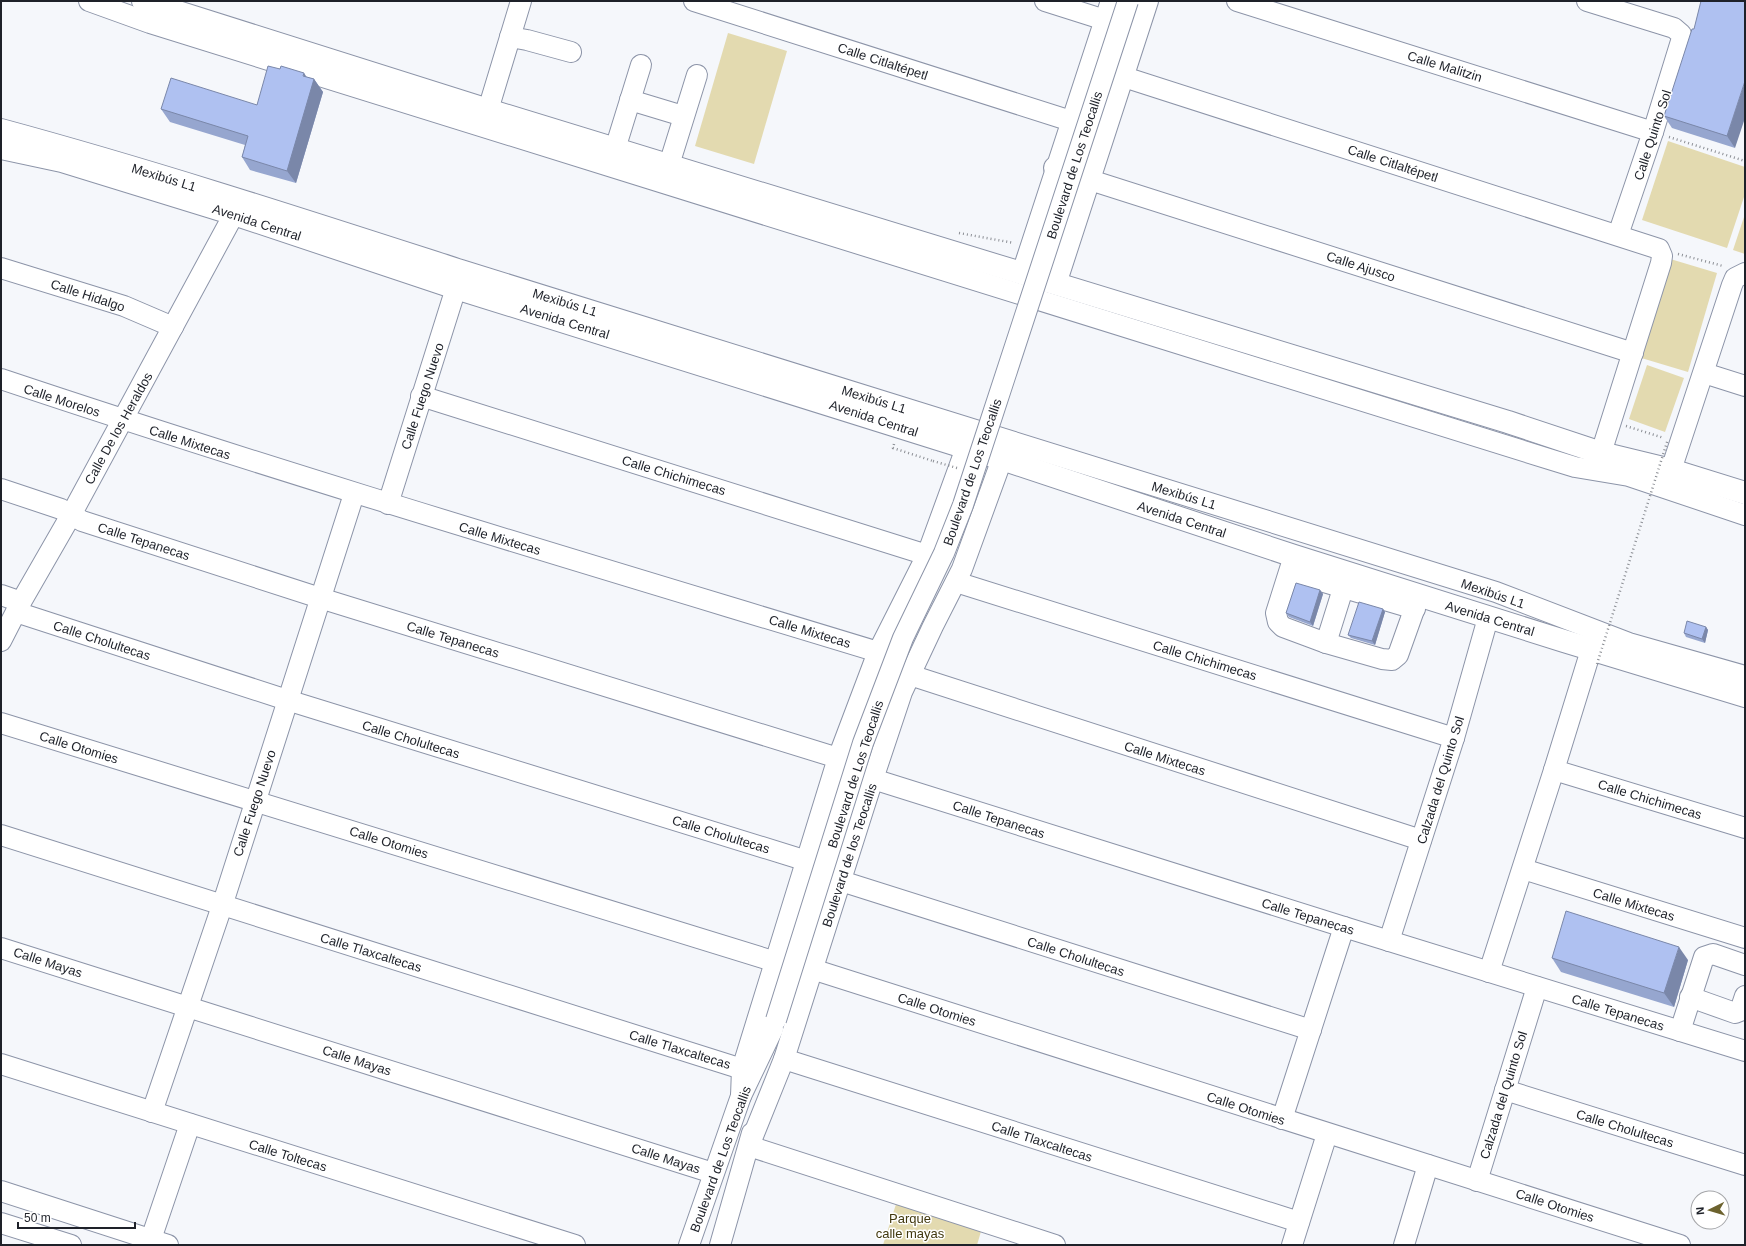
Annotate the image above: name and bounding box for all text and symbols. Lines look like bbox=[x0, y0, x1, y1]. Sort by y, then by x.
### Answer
street label: Calle Citlaltépetl bbox=[836, 40, 930, 83]
street label: Calle Malitzin bbox=[1406, 48, 1484, 85]
street label: Calle Quinto Sol bbox=[1631, 88, 1674, 182]
street label: Boulevard de Los Teocallis bbox=[1043, 89, 1106, 241]
street label: Calle Citlaltépetl bbox=[1346, 142, 1440, 185]
street label: Mexibús L1 bbox=[130, 161, 198, 194]
street label: Avenida Central bbox=[211, 201, 303, 244]
street label: Calle Ajusco bbox=[1325, 248, 1397, 285]
street label: Calle Hidalgo bbox=[49, 276, 127, 315]
street label: Mexibús L1 bbox=[531, 286, 599, 319]
street label: Avenida Central bbox=[519, 301, 611, 342]
street label: Calle Fuego Nuevo bbox=[398, 341, 447, 451]
street label: Calle De los Heraldos bbox=[81, 369, 156, 487]
street label: Calle Morelos bbox=[22, 381, 102, 420]
street label: Mexibús L1 bbox=[840, 383, 908, 416]
street label: Boulevard de Los Teocallis bbox=[940, 396, 1005, 548]
street label: Avenida Central bbox=[828, 397, 920, 440]
street label: Calle Mixtecas bbox=[147, 422, 233, 463]
street label: Calle Chichimecas bbox=[620, 453, 728, 499]
street label: Mexibús L1 bbox=[1150, 479, 1218, 512]
street label: Avenida Central bbox=[1136, 498, 1228, 541]
street label: Calle Mixtecas bbox=[457, 519, 543, 558]
street label: Calle Tepanecas bbox=[96, 520, 192, 564]
street label: Mexibús L1 bbox=[1459, 576, 1527, 611]
street label: Avenida Central bbox=[1444, 598, 1536, 639]
street label: Calle Mixtecas bbox=[767, 612, 853, 651]
street label: Calle Cholultecas bbox=[51, 618, 153, 663]
street label: Calle Tepanecas bbox=[405, 618, 501, 661]
street label: Calle Chichimecas bbox=[1151, 638, 1259, 684]
street label: Boulevard de Los Teocallis bbox=[824, 698, 887, 850]
street label: Calzada del Quinto Sol bbox=[1414, 714, 1467, 846]
street label: Calle Cholultecas bbox=[360, 718, 462, 762]
street label: Calle Otomies bbox=[38, 728, 121, 767]
street label: Calle Mixtecas bbox=[1122, 738, 1208, 779]
street label: Calle Fuego Nuevo bbox=[230, 748, 279, 858]
street label: Calle Chichimecas bbox=[1596, 777, 1704, 823]
street label: Boulevard de los Teocallis bbox=[819, 781, 880, 929]
street label: Calle Tepanecas bbox=[951, 798, 1047, 842]
street label: Calle Cholultecas bbox=[670, 813, 772, 857]
street label: Calle Otomies bbox=[348, 823, 431, 862]
street label: Calle Mixtecas bbox=[1591, 885, 1677, 924]
street label: Calle Tepanecas bbox=[1260, 895, 1356, 938]
street label: Calle Tlaxcaltecas bbox=[318, 930, 424, 975]
street label: Calle Cholultecas bbox=[1025, 934, 1127, 979]
street label: Calle Mayas bbox=[12, 944, 85, 981]
street label: Calle Otomies bbox=[896, 990, 978, 1029]
street label: Calle Tepanecas bbox=[1570, 991, 1666, 1034]
street label: Calle Tlaxcaltecas bbox=[627, 1027, 733, 1072]
street label: Calzada del Quinto Sol bbox=[1477, 1029, 1530, 1161]
street label: Calle Mayas bbox=[321, 1042, 394, 1079]
street label: Boulevard de Los Teocallis bbox=[687, 1084, 754, 1234]
street label: Calle Otomies bbox=[1205, 1089, 1287, 1128]
street label: Calle Cholultecas bbox=[1574, 1107, 1676, 1151]
street label: Calle Tlaxcaltecas bbox=[989, 1118, 1095, 1165]
street label: Calle Toltecas bbox=[247, 1137, 329, 1175]
street label: Calle Mayas bbox=[630, 1140, 703, 1177]
street label: Calle Otomies bbox=[1514, 1186, 1596, 1225]
north arrow bbox=[1690, 1190, 1730, 1230]
scale bar bbox=[18, 1204, 135, 1230]
text: N bbox=[1694, 1206, 1706, 1215]
text: 50 m bbox=[24, 1211, 51, 1225]
park label: Parque calle mayas bbox=[876, 1211, 945, 1241]

